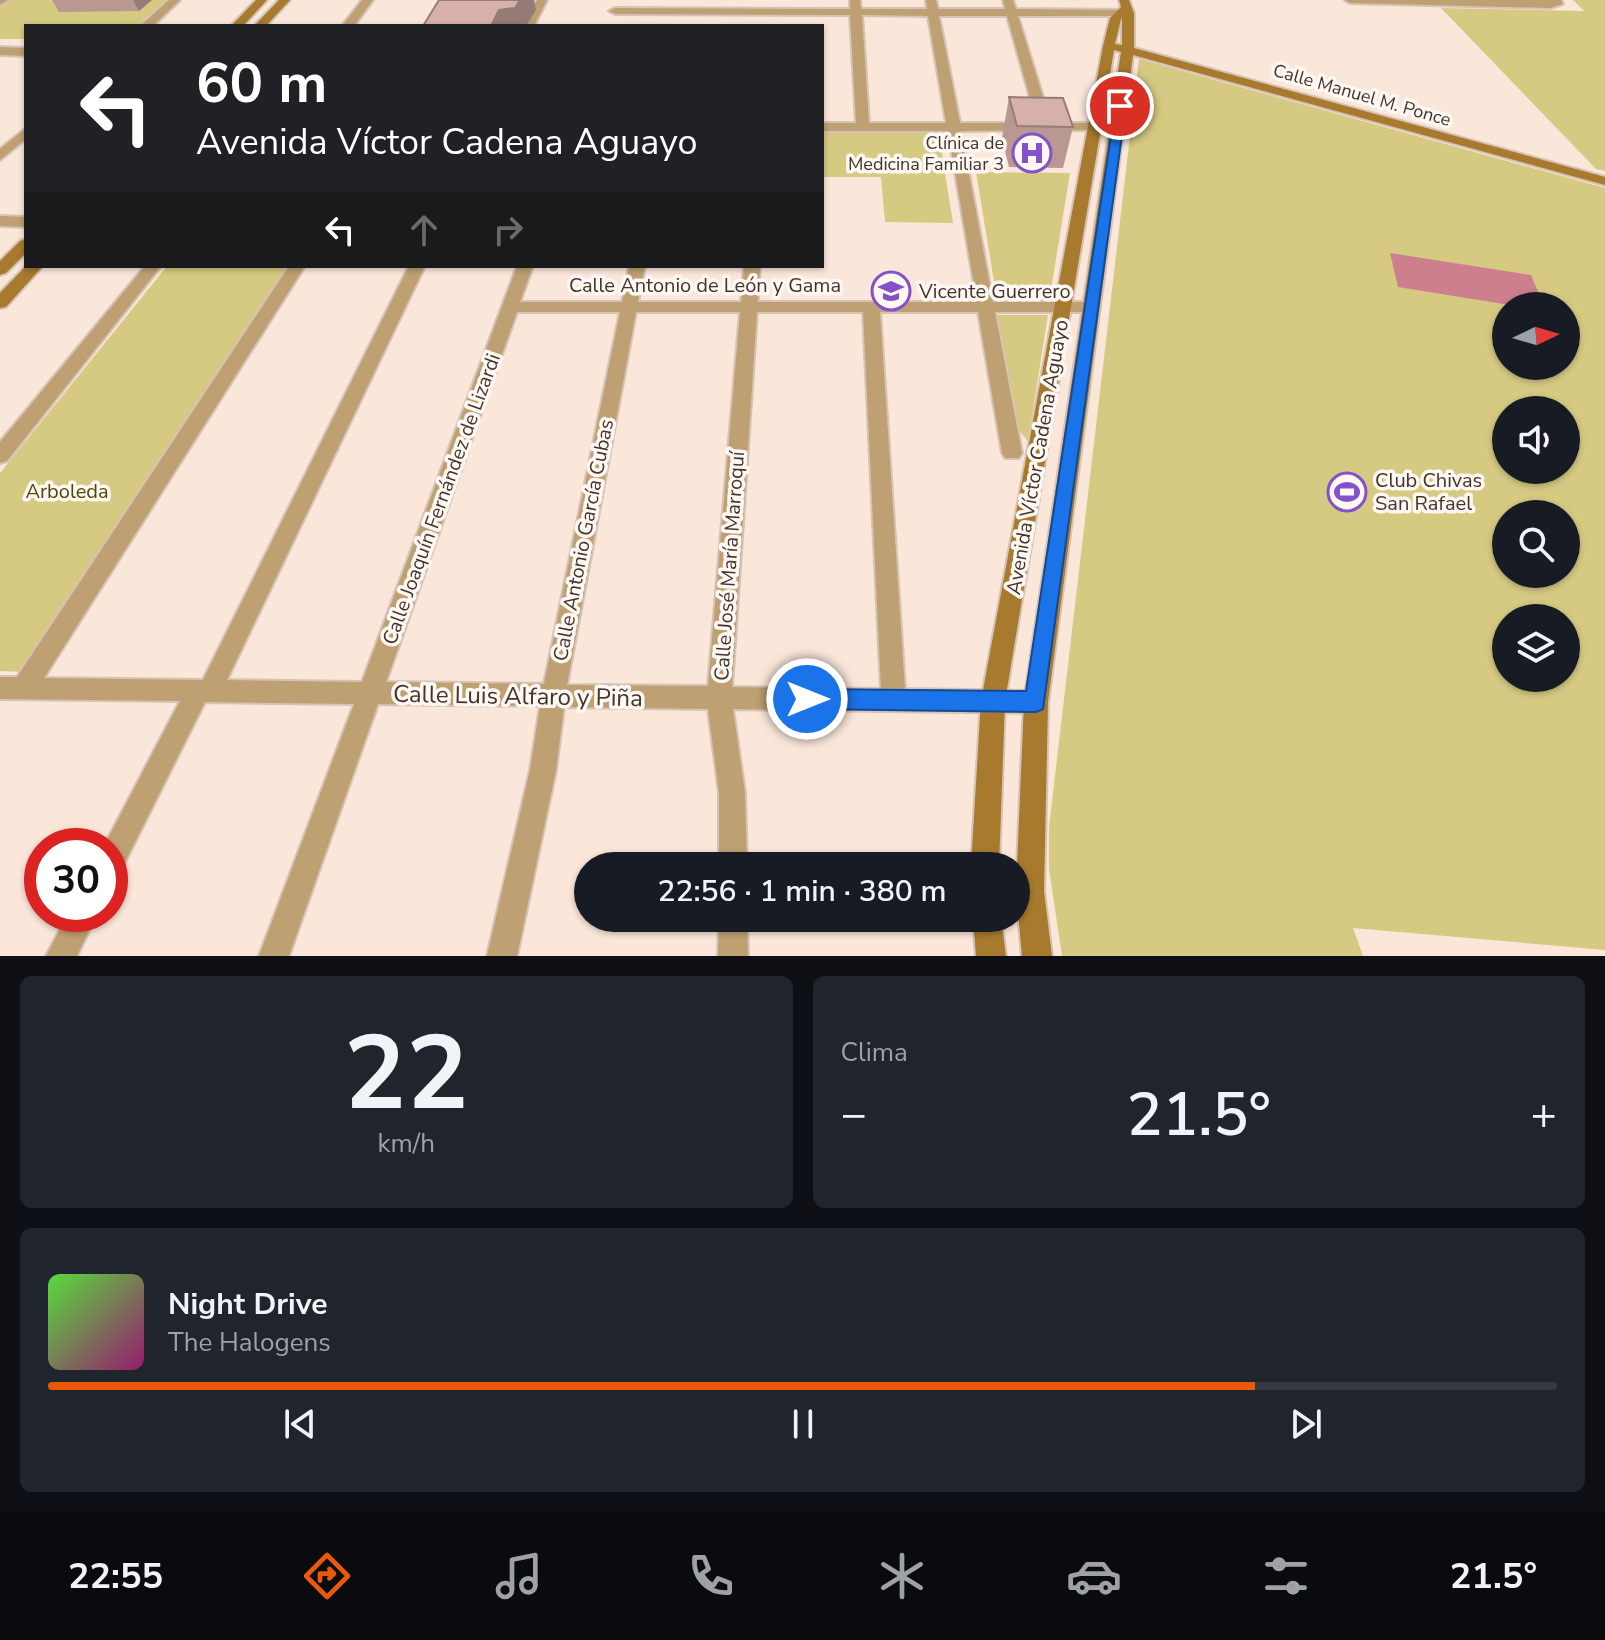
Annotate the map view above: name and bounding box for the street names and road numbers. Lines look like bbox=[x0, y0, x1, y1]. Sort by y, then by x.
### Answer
street label: Calle Manuel M. Ponce bbox=[1270, 58, 1454, 132]
street label: Calle Antonio de León y Gama bbox=[569, 272, 841, 299]
street label: Avenida Víctor Cadena Aguayo bbox=[1000, 318, 1075, 597]
street label: Calle Joaquín Fernández de Lizardi bbox=[376, 350, 507, 648]
street label: Calle Antonio García Cubas bbox=[547, 417, 620, 663]
street label: Calle José María Marroquí bbox=[708, 449, 751, 682]
street label: Calle Luis Alfaro y Piña bbox=[393, 678, 643, 714]

